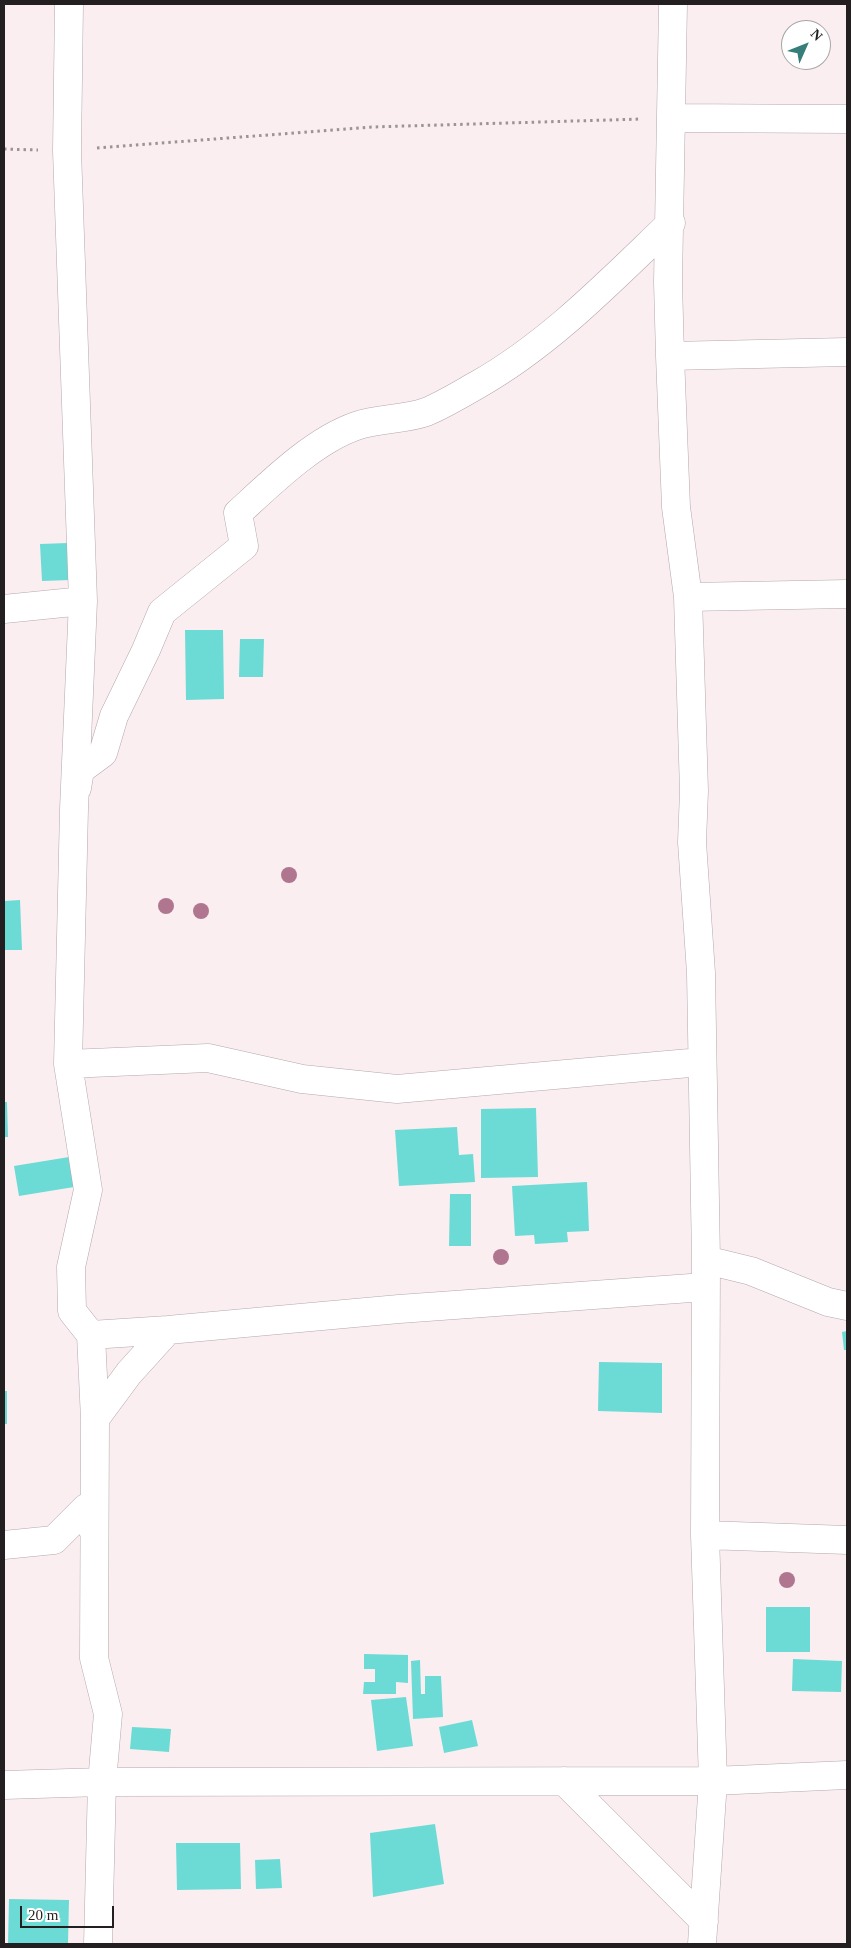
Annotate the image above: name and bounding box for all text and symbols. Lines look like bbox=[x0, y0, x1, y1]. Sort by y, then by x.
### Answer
north arrow bbox=[781, 20, 831, 70]
text: N bbox=[808, 26, 825, 44]
scale bar bbox=[22, 1896, 116, 1928]
text: 20 m bbox=[28, 1907, 58, 1923]

